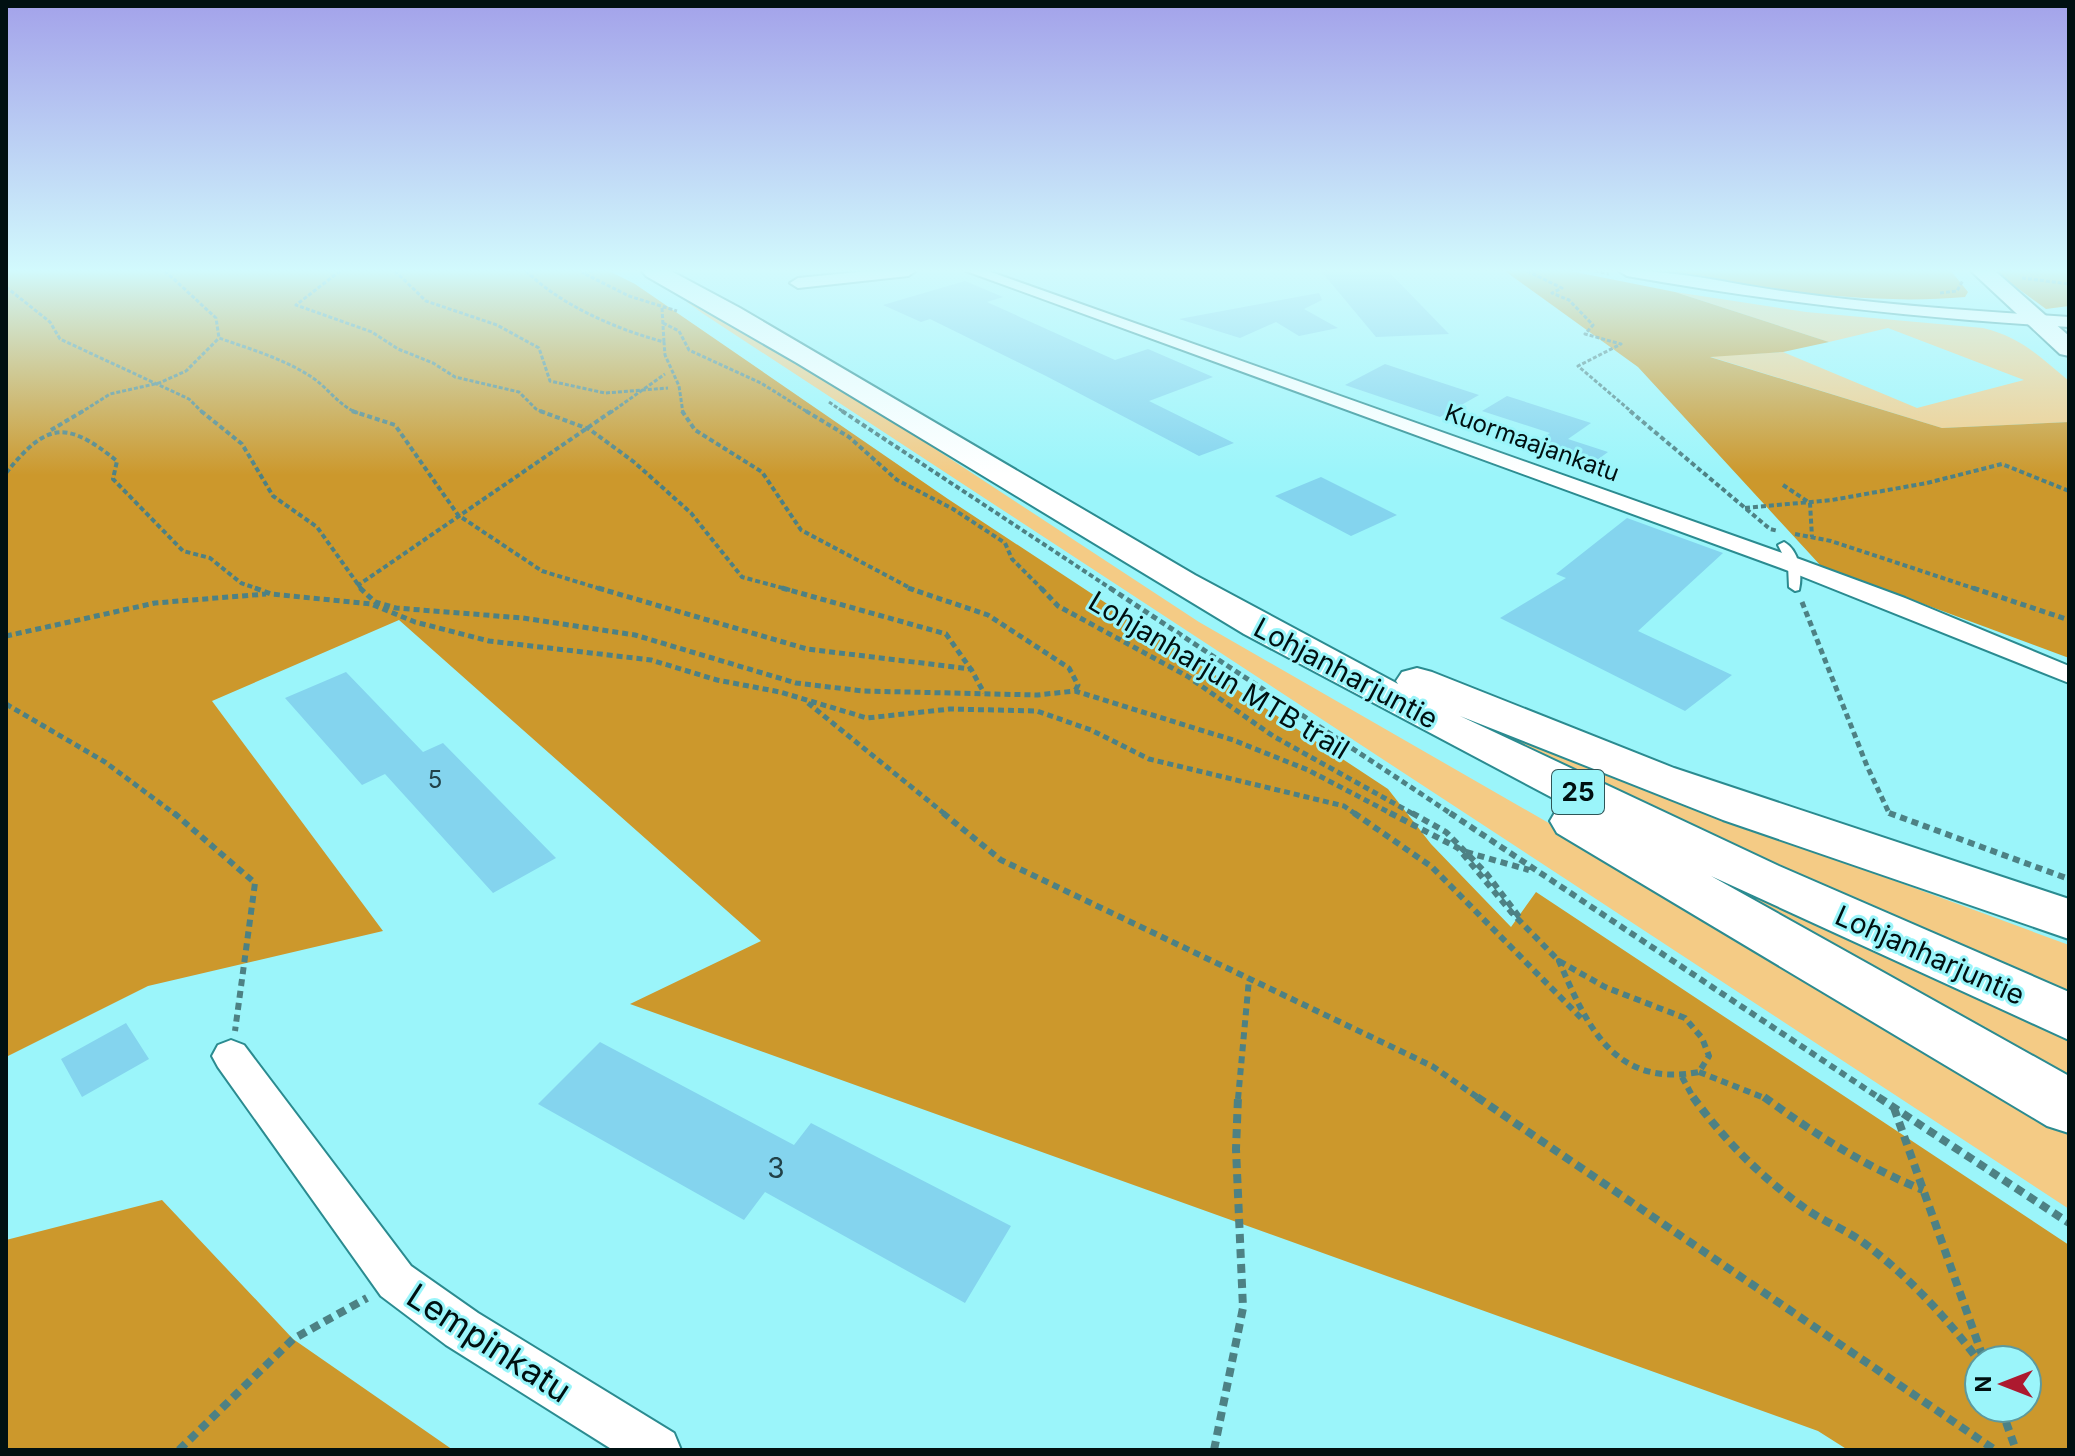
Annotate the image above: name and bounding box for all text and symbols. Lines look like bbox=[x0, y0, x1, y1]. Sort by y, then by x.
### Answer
street label: Kuormaajankatu bbox=[1441, 398, 1623, 488]
street label: Lohjanharjun MTB trail bbox=[1083, 584, 1355, 766]
street label: Lohjanharjuntie bbox=[1248, 610, 1444, 736]
house number: 5 bbox=[428, 765, 442, 794]
road number: 25 bbox=[1552, 770, 1604, 814]
street label: Lohjanharjuntie bbox=[1830, 898, 2030, 1012]
house number: 3 bbox=[767, 1151, 785, 1185]
street label: Lempinkatu bbox=[400, 1274, 579, 1411]
north arrow bbox=[1963, 1344, 2043, 1424]
text: N bbox=[1970, 1376, 1996, 1392]

